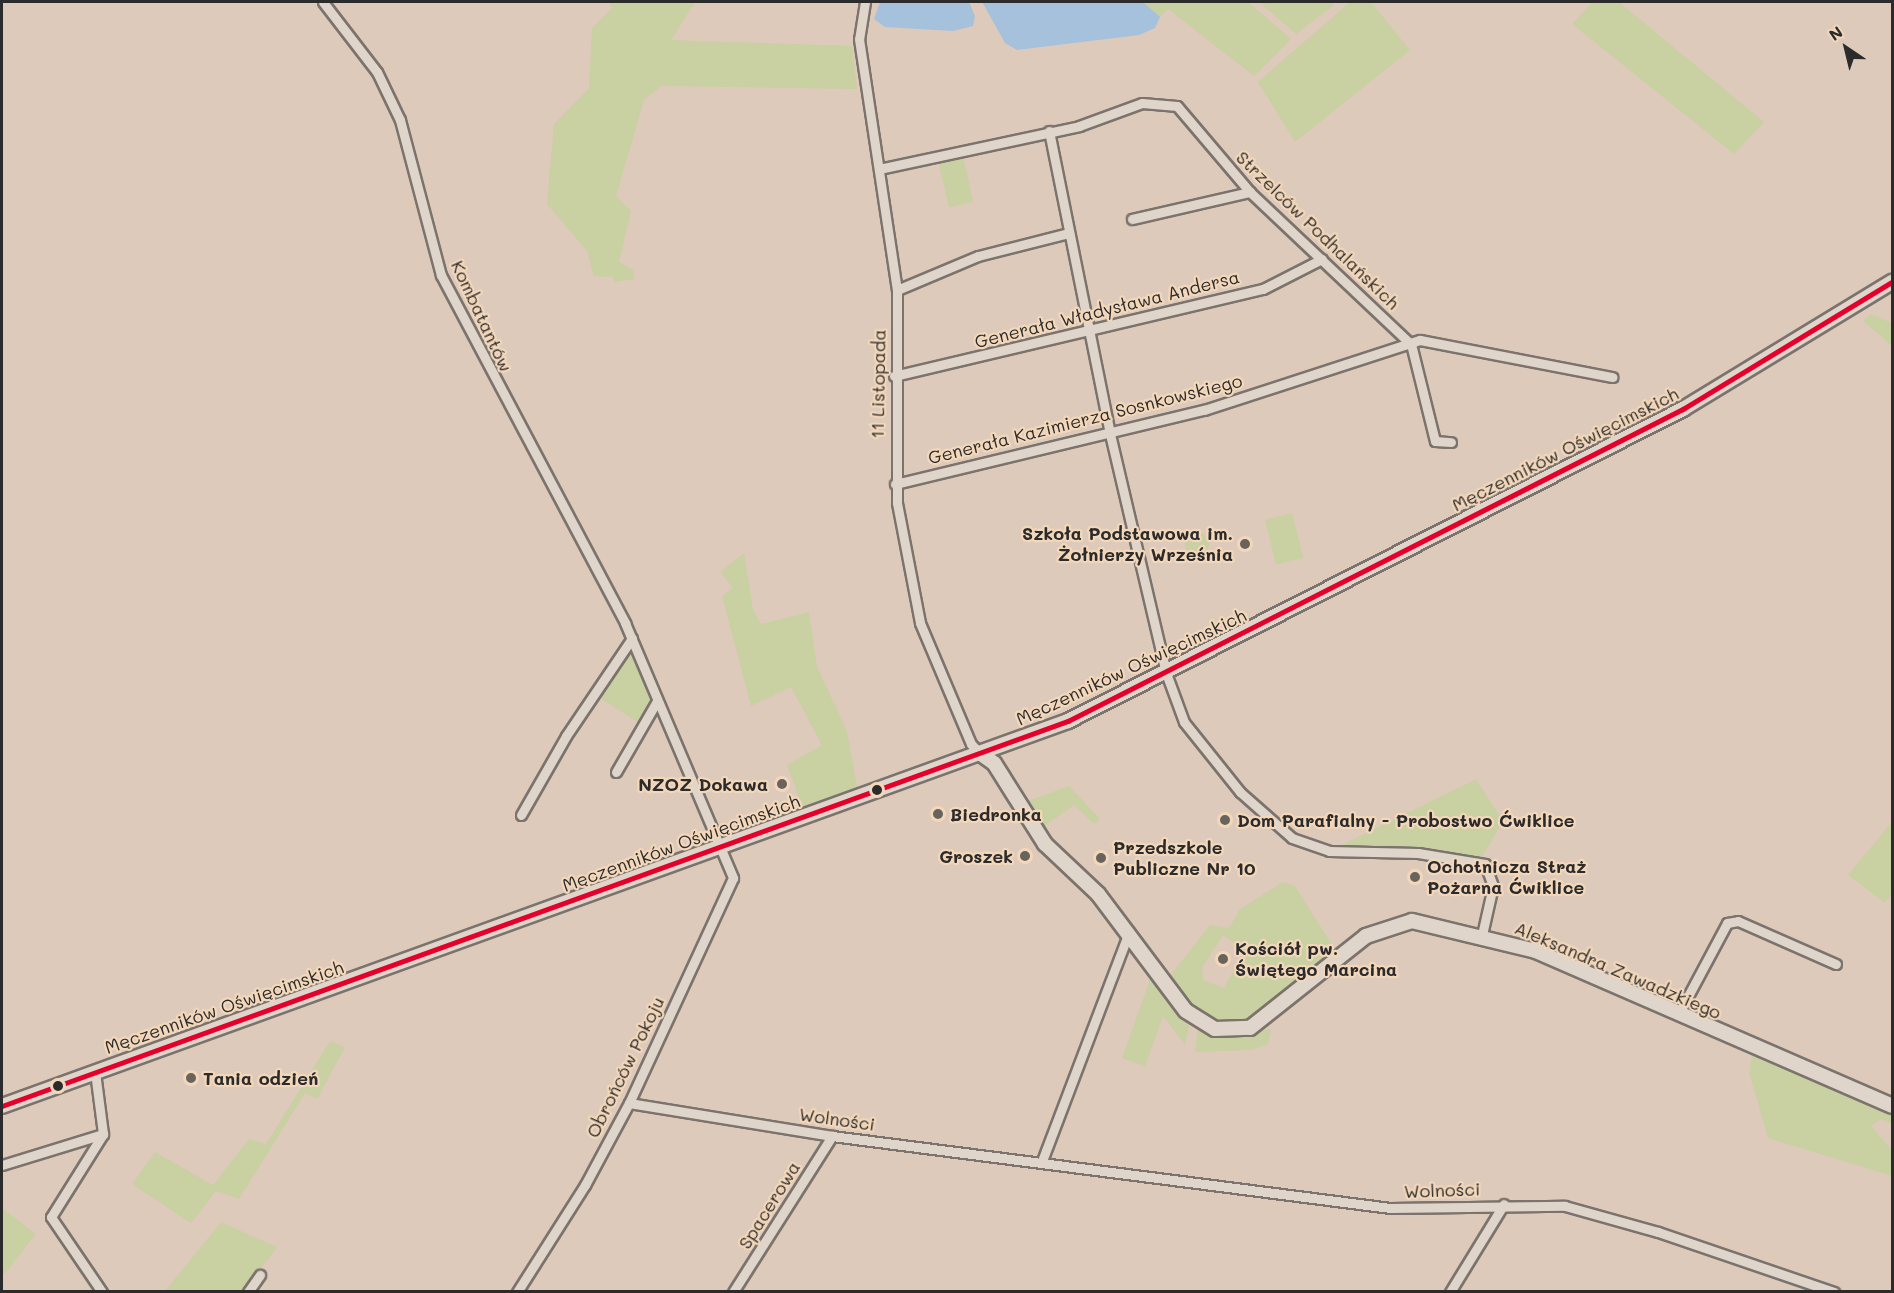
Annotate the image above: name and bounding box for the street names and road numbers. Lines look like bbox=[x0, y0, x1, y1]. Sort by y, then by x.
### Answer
street label: Strzelców Podhalańskich bbox=[1232, 146, 1404, 314]
street label: Kombatantów bbox=[447, 257, 517, 375]
street label: Generała Władysława Andersa bbox=[972, 266, 1242, 352]
street label: 11 Listopada bbox=[866, 329, 890, 439]
street label: Generała Kazimierza Sosnkowskiego bbox=[926, 369, 1244, 469]
street label: Męczenników Oświęcimskich bbox=[1448, 382, 1682, 516]
street label: Męczenników Oświęcimskich bbox=[1013, 604, 1249, 730]
street label: Męczenników Oświęcimskich bbox=[559, 790, 803, 896]
street label: Aleksandra Zawadzkiego bbox=[1511, 917, 1725, 1023]
street label: Męczenników Oświęcimskich bbox=[102, 956, 346, 1058]
street label: Obrońców Pokoju bbox=[581, 993, 669, 1141]
street label: Wolności bbox=[798, 1103, 876, 1135]
street label: Spacerowa bbox=[734, 1157, 804, 1253]
street label: Wolności bbox=[1403, 1178, 1481, 1202]

